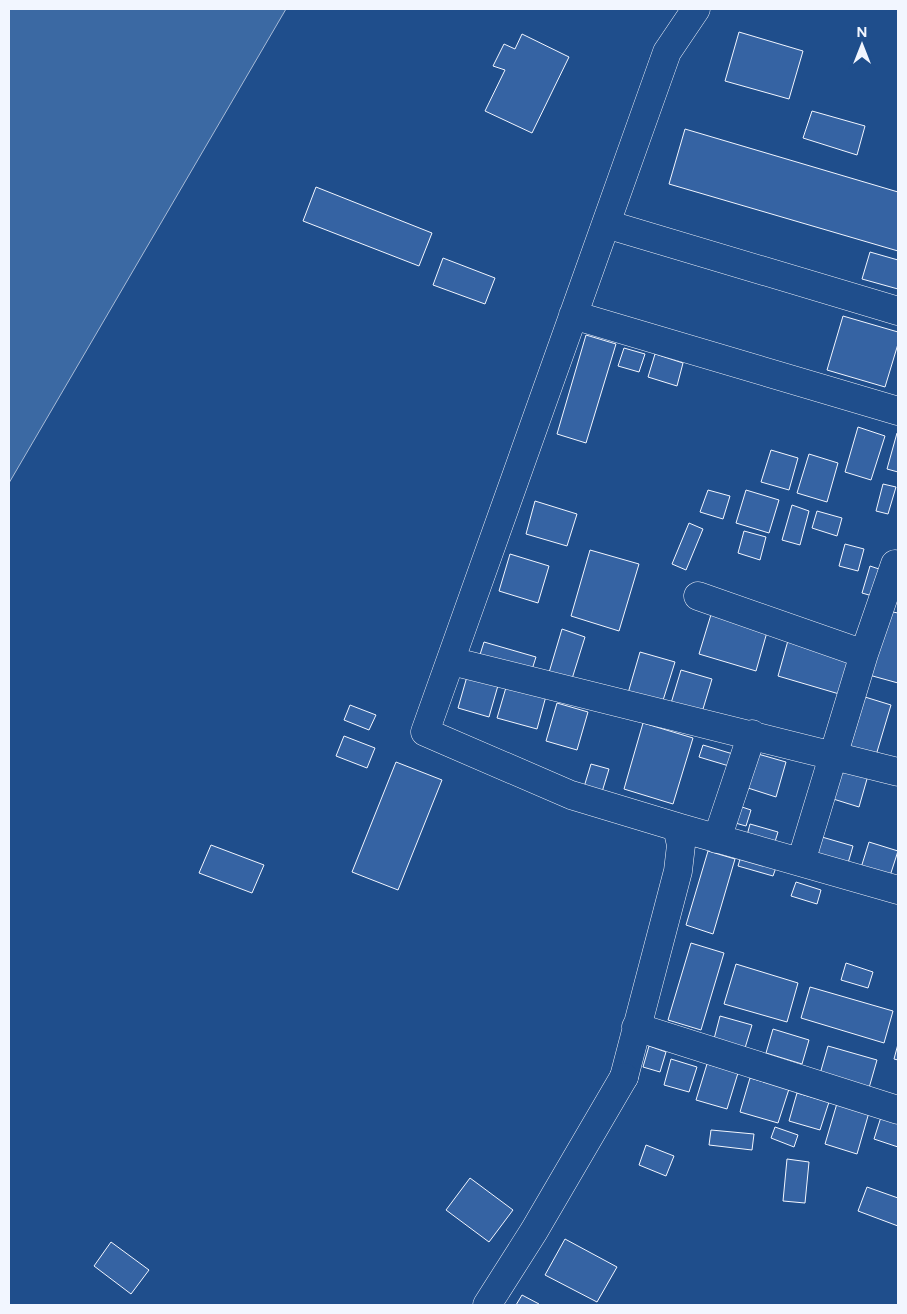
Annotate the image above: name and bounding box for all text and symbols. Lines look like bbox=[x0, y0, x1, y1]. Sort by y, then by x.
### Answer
north arrow bbox=[837, 20, 887, 70]
text: N bbox=[857, 24, 867, 41]

